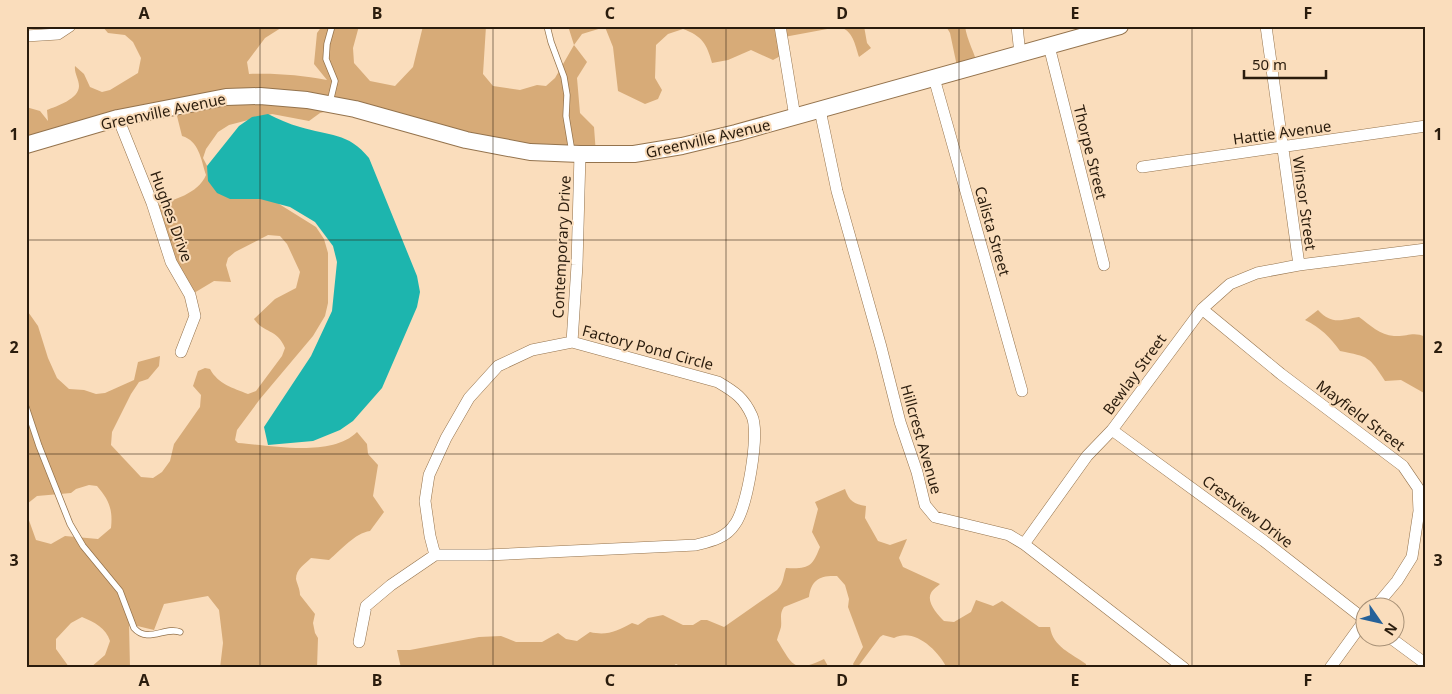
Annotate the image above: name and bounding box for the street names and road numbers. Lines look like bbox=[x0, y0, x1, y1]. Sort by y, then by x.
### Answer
street label: Greenville Avenue bbox=[99, 88, 227, 134]
street label: Thorpe Street bbox=[1070, 103, 1112, 202]
street label: Greenville Avenue bbox=[644, 114, 772, 162]
street label: Hattie Avenue bbox=[1231, 115, 1333, 149]
street label: Winsor Street bbox=[1288, 154, 1322, 252]
street label: Hughes Drive bbox=[146, 168, 198, 264]
street label: Contemporary Drive bbox=[547, 175, 575, 319]
street label: Calista Street bbox=[971, 184, 1016, 279]
street label: Factory Pond Circle bbox=[580, 320, 716, 374]
street label: Bewlay Street bbox=[1098, 329, 1170, 418]
street label: Mayfield Street bbox=[1313, 375, 1410, 455]
street label: Hillcrest Avenue bbox=[897, 382, 947, 496]
street label: Crestview Drive bbox=[1199, 470, 1297, 552]

